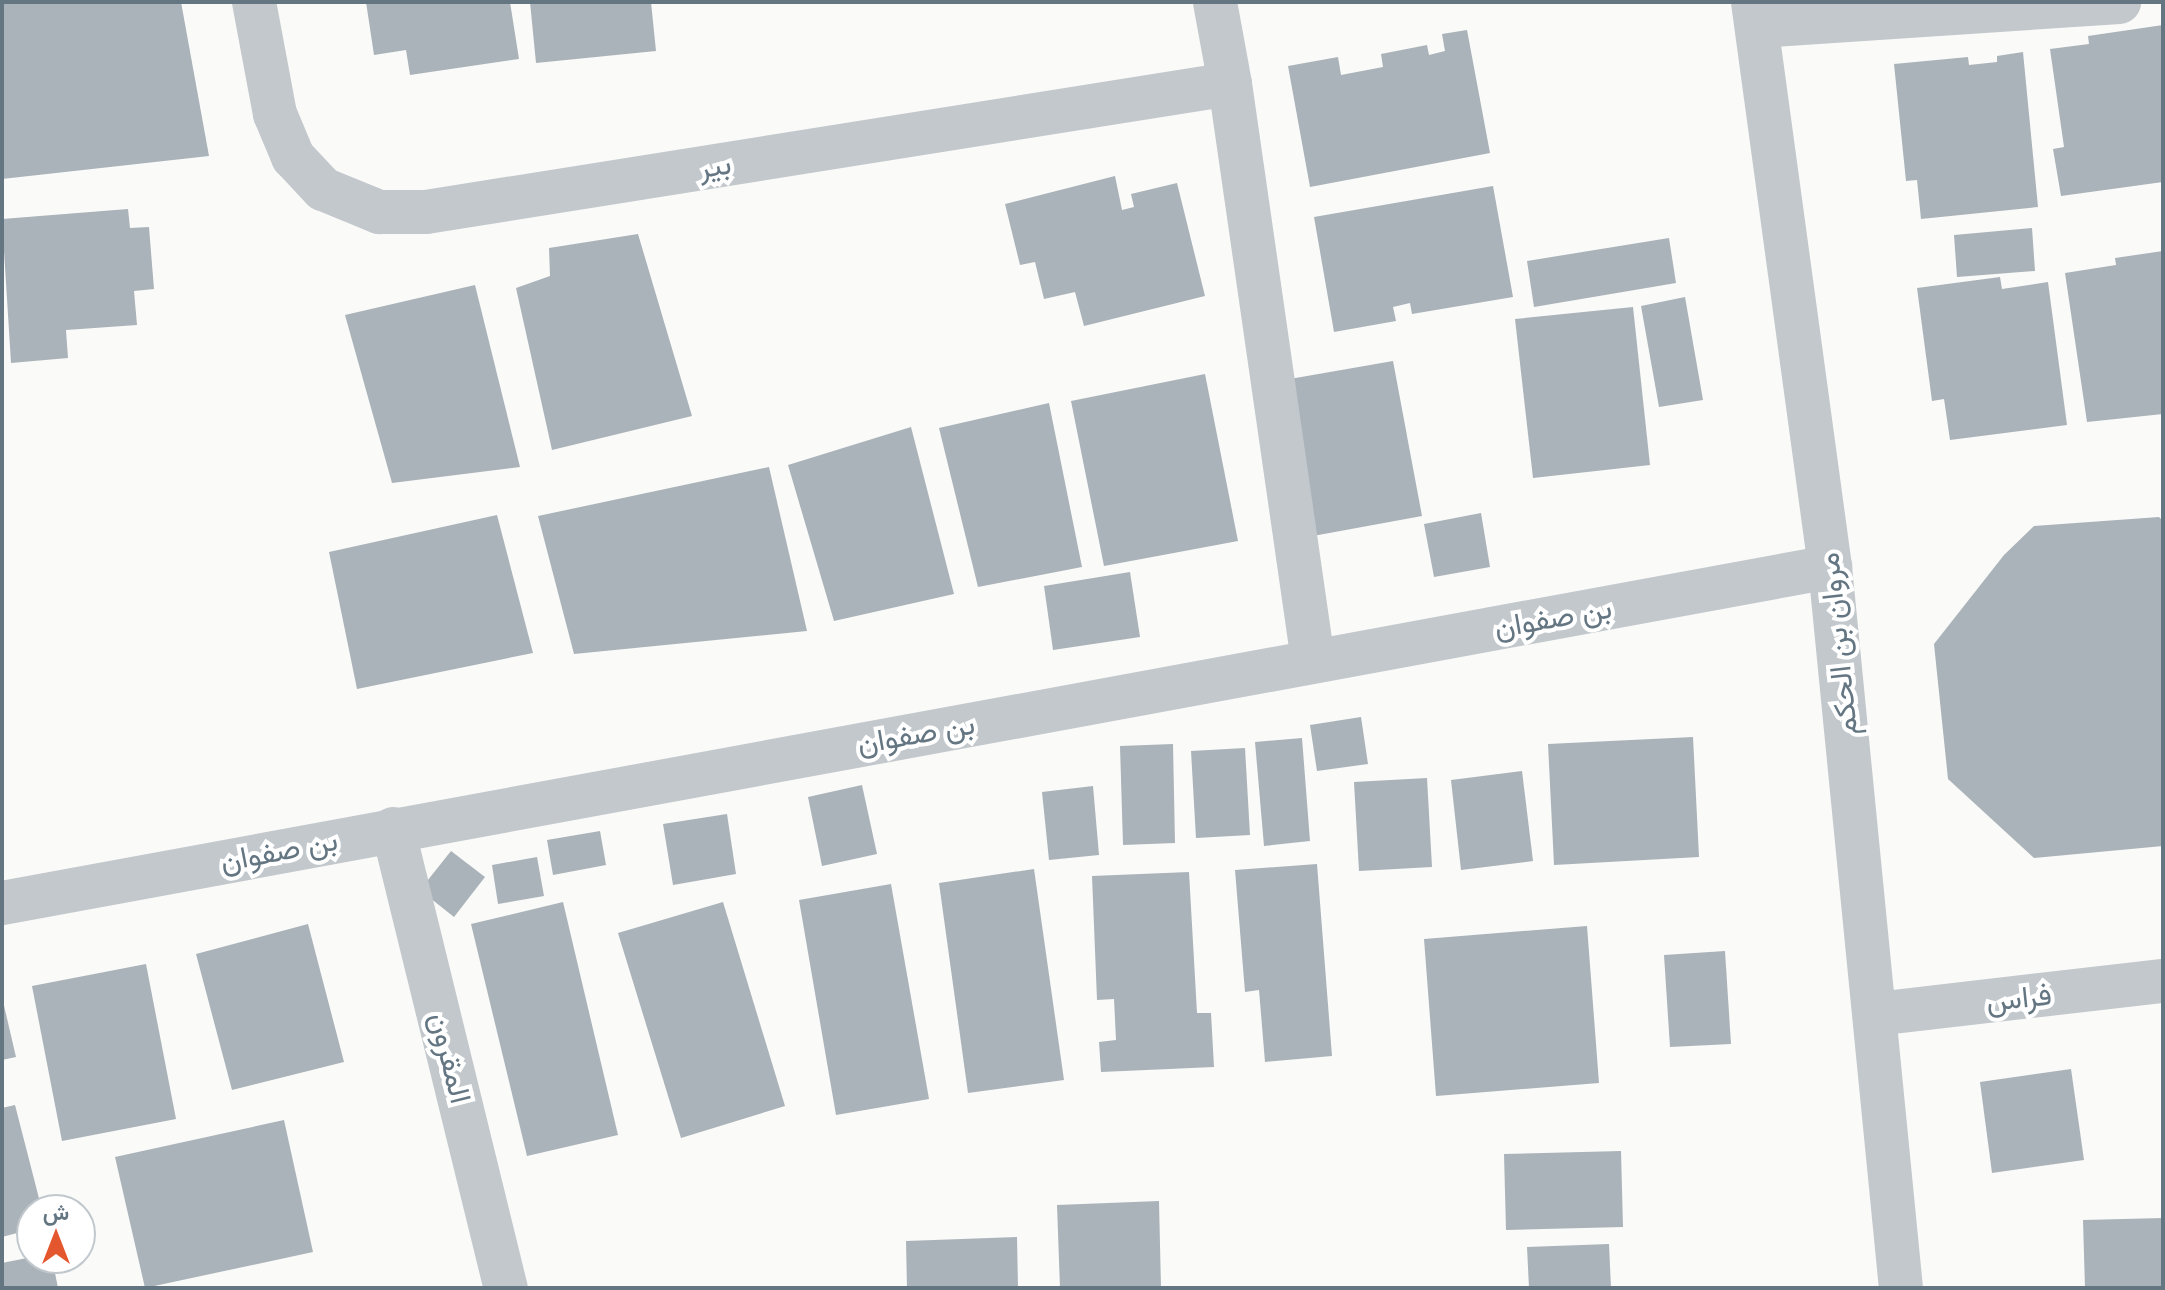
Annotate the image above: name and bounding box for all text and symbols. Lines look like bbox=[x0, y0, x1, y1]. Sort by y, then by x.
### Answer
street label: بير bbox=[696, 146, 734, 186]
street label: مروان بن الحكم bbox=[1810, 551, 1866, 737]
street label: بن صفوان bbox=[1491, 590, 1615, 646]
street label: بن صفوان bbox=[854, 706, 978, 762]
street label: بن صفوان bbox=[217, 822, 341, 880]
street label: فراس bbox=[1984, 977, 2054, 1019]
street label: المقرون bbox=[421, 1009, 479, 1107]
north arrow bbox=[16, 1194, 96, 1274]
text: ش bbox=[43, 1198, 69, 1226]

